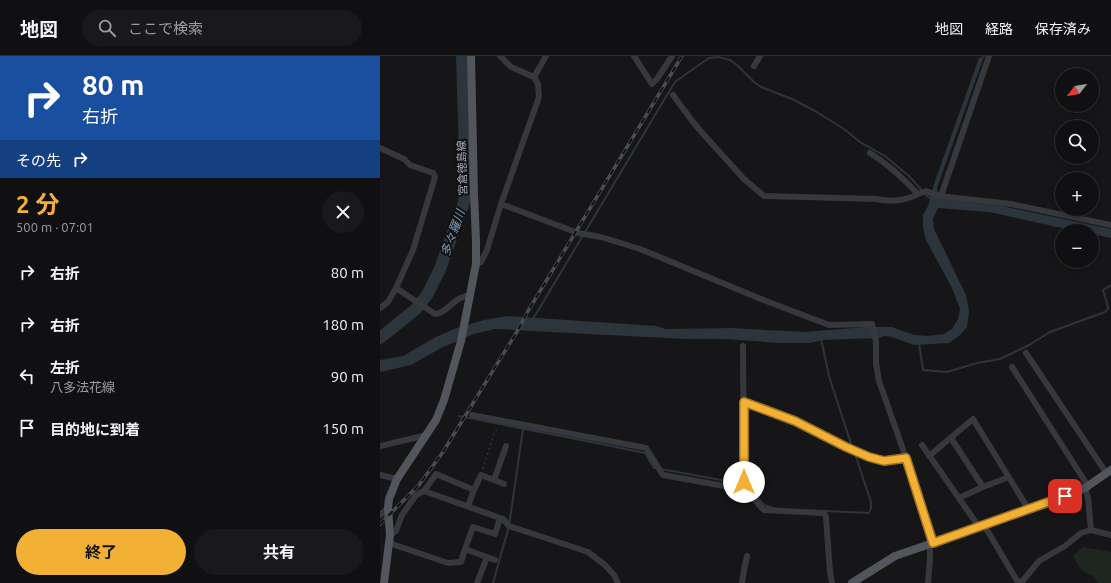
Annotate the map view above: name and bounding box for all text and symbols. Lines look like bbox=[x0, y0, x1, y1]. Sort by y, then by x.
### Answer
search box bbox=[82, 10, 362, 46]
icon: search bbox=[96, 17, 118, 39]
text: 地図 bbox=[20, 18, 58, 40]
text: ここで検索 bbox=[128, 20, 203, 37]
text: 地図 bbox=[935, 21, 963, 37]
text: 経路 bbox=[985, 21, 1013, 37]
text: 保存済み bbox=[1035, 21, 1091, 37]
north arrow bbox=[1055, 68, 1099, 112]
map controls bbox=[1055, 68, 1099, 268]
text: 80 m bbox=[82, 69, 144, 100]
icon: right bbox=[16, 72, 68, 124]
text: 右折 bbox=[82, 106, 118, 126]
button: search bbox=[1055, 120, 1099, 164]
street label: 宮倉徳島線 bbox=[455, 140, 469, 196]
icon: right bbox=[69, 148, 91, 170]
text: その先 bbox=[16, 152, 61, 169]
button: + bbox=[1055, 172, 1099, 216]
text: 2 分 bbox=[16, 191, 59, 218]
button: close bbox=[322, 191, 364, 233]
water label: 多々羅川 bbox=[438, 206, 468, 258]
text: 500 m · 07:01 bbox=[16, 220, 94, 234]
button: − bbox=[1055, 224, 1099, 268]
icon: right bbox=[16, 261, 38, 283]
text: 80 m bbox=[331, 264, 364, 281]
text: 右折 bbox=[50, 265, 80, 282]
icon: right bbox=[16, 313, 38, 335]
text: 180 m bbox=[322, 316, 364, 333]
text: 右折 bbox=[50, 317, 80, 334]
text: 左折 bbox=[50, 359, 80, 376]
icon: left bbox=[16, 365, 38, 387]
text: 90 m bbox=[331, 368, 364, 385]
text: 八多法花線 bbox=[50, 380, 115, 394]
icon: arrive bbox=[16, 417, 38, 439]
text: 150 m bbox=[322, 420, 364, 437]
text: 目的地に到着 bbox=[50, 421, 140, 438]
position arrow bbox=[723, 461, 765, 503]
pin bbox=[1048, 479, 1082, 513]
icon: arrive bbox=[1054, 485, 1076, 507]
button: 終了 bbox=[16, 529, 186, 575]
button: 共有 bbox=[194, 529, 364, 575]

